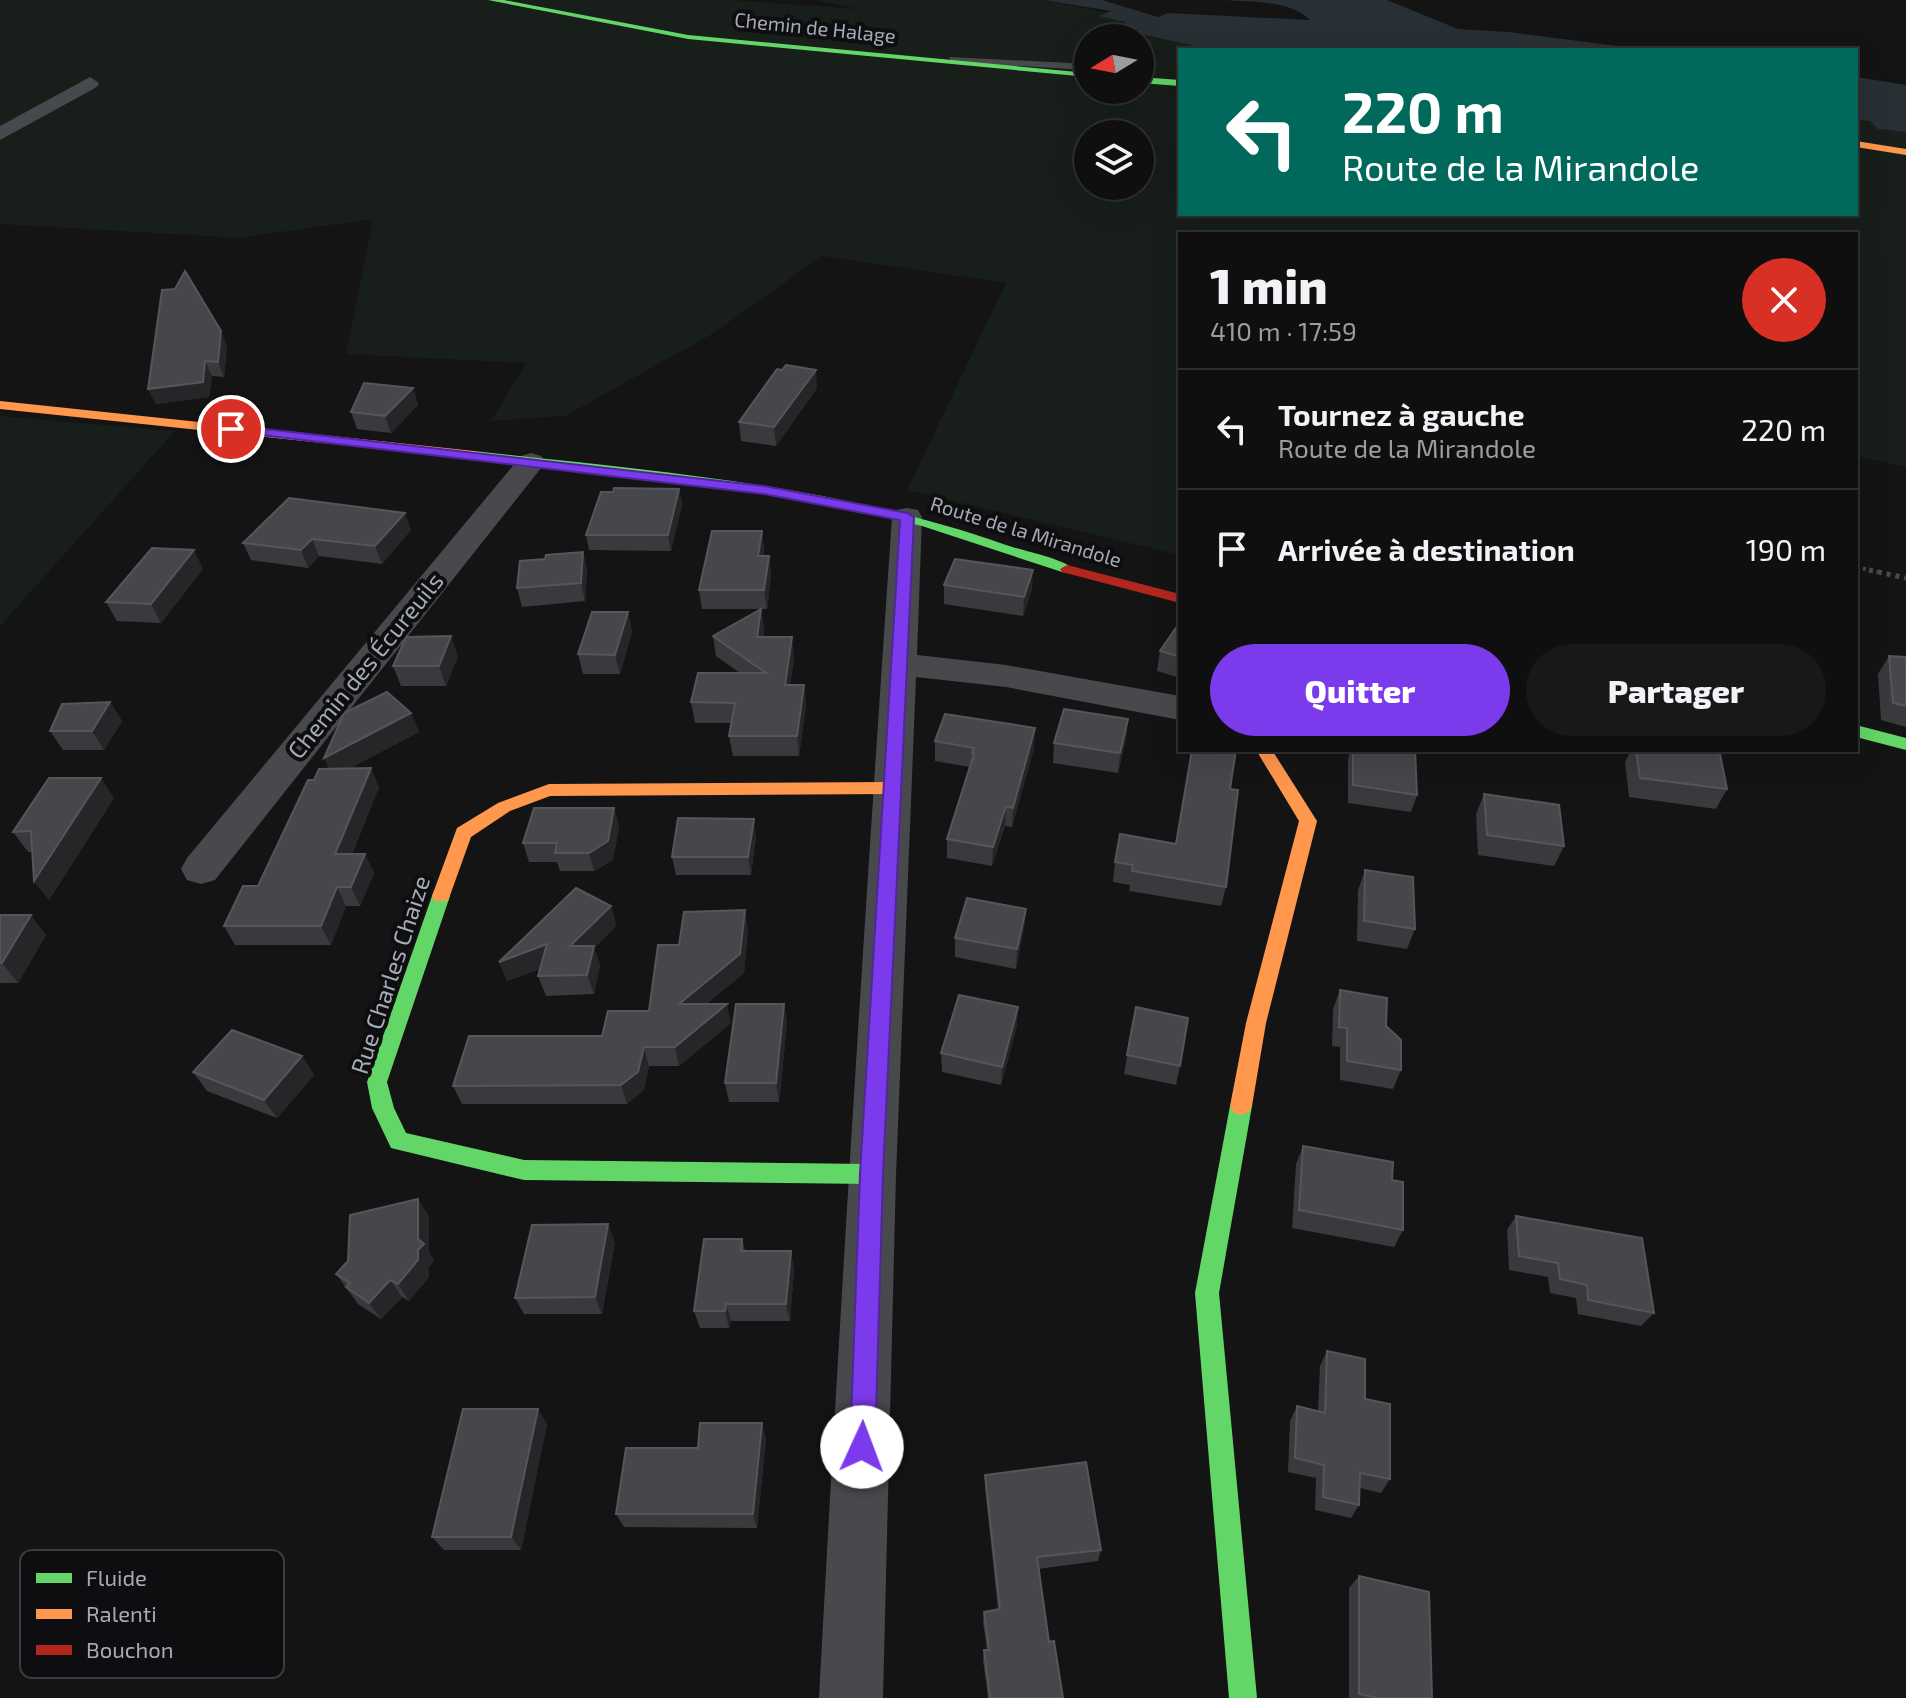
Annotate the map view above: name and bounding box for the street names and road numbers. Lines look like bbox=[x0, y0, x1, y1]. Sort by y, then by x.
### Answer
street label: Chemin de Halage bbox=[733, 7, 897, 47]
street label: Route de la Mirandole bbox=[928, 491, 1125, 572]
street label: Chemin des Écureuils bbox=[281, 566, 449, 764]
street label: Rue Charles Chaize bbox=[344, 872, 435, 1077]

